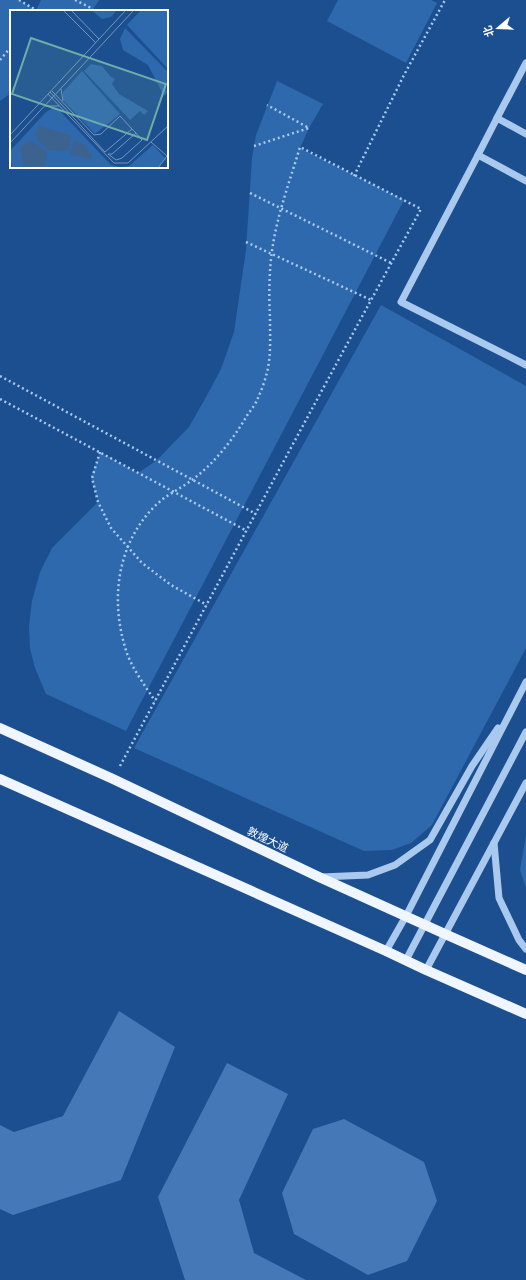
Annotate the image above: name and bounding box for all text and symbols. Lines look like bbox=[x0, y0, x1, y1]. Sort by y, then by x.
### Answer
north arrow bbox=[478, 8, 518, 48]
inset map bbox=[10, 10, 168, 168]
text: 北 bbox=[480, 24, 496, 39]
street label: 敦煌大道 bbox=[245, 824, 291, 854]

